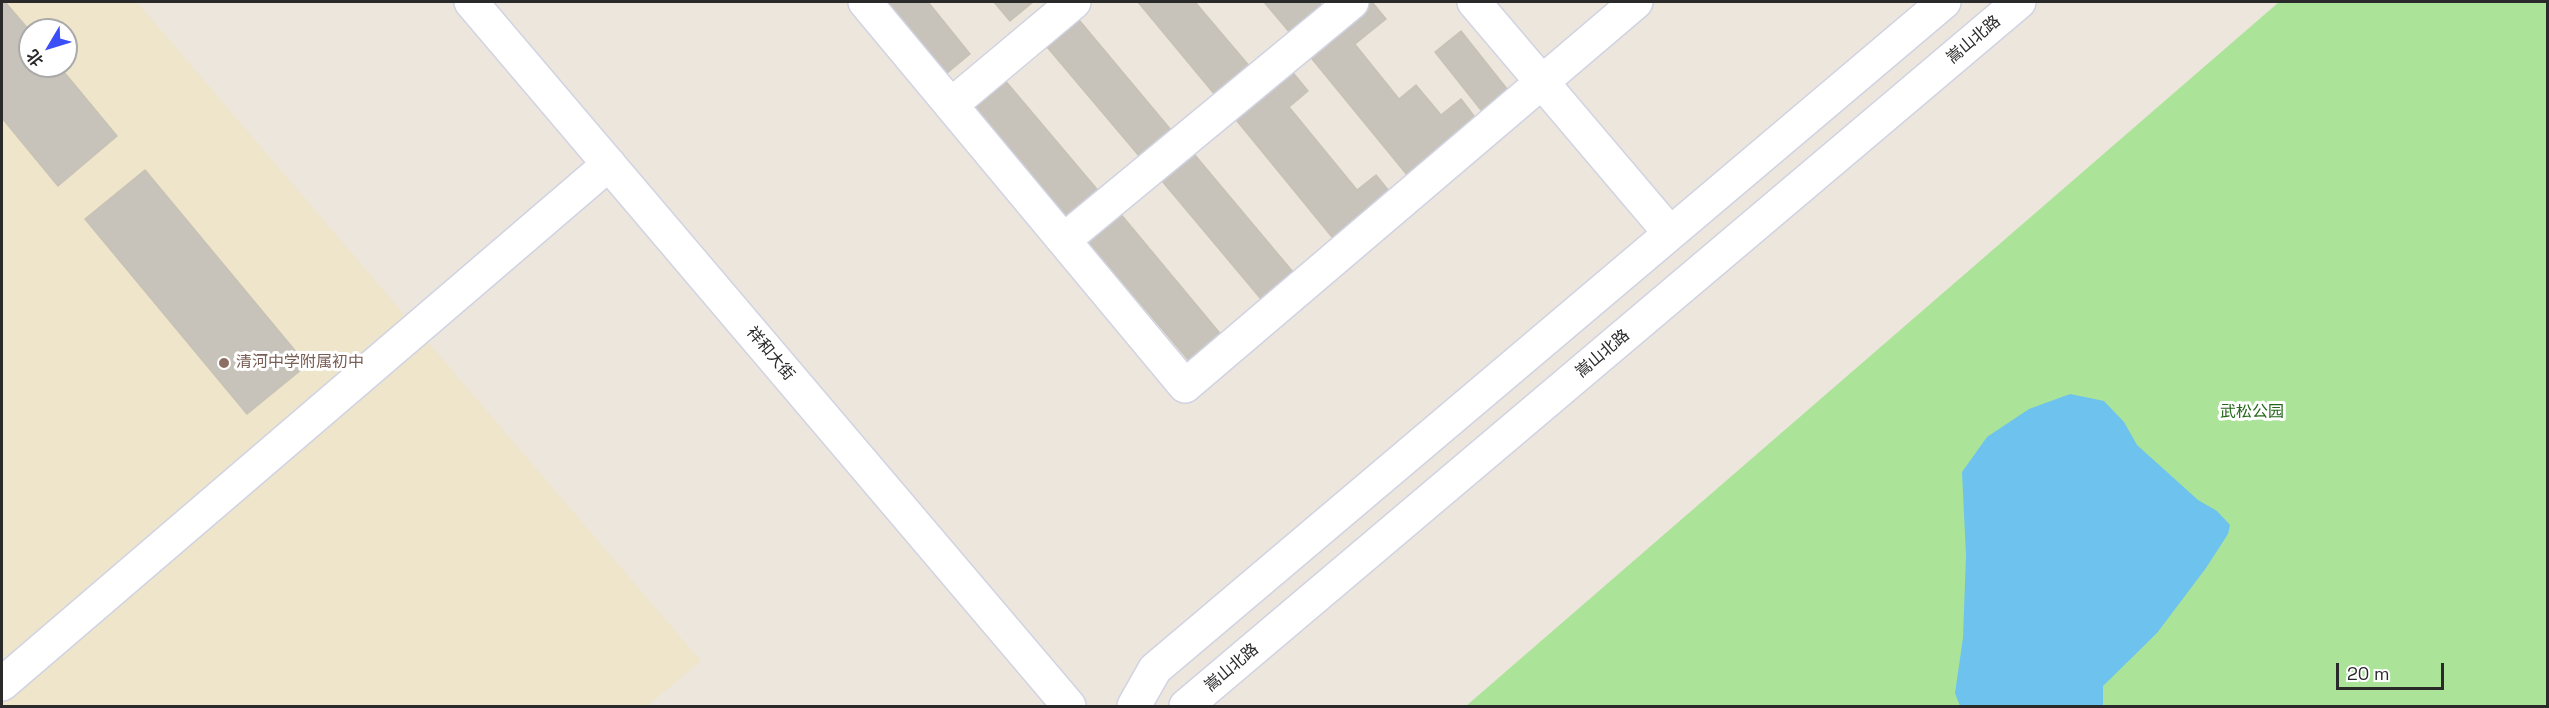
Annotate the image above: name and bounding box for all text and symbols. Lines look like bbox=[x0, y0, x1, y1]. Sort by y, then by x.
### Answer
street label: 嵩山北路 bbox=[1943, 12, 2005, 68]
north arrow bbox=[18, 18, 78, 78]
text: 北 bbox=[22, 45, 48, 71]
street label: 祥和大街 bbox=[742, 323, 798, 385]
street label: 嵩山北路 bbox=[1572, 326, 1634, 382]
place label: 清河中学附属初中 bbox=[236, 353, 364, 373]
marker: 清河中学附属初中 bbox=[217, 356, 231, 370]
park label: 武松公园 bbox=[2220, 403, 2284, 423]
street label: 嵩山北路 bbox=[1201, 640, 1263, 696]
scale bar bbox=[2339, 651, 2447, 689]
text: 20 m bbox=[2347, 662, 2390, 685]

